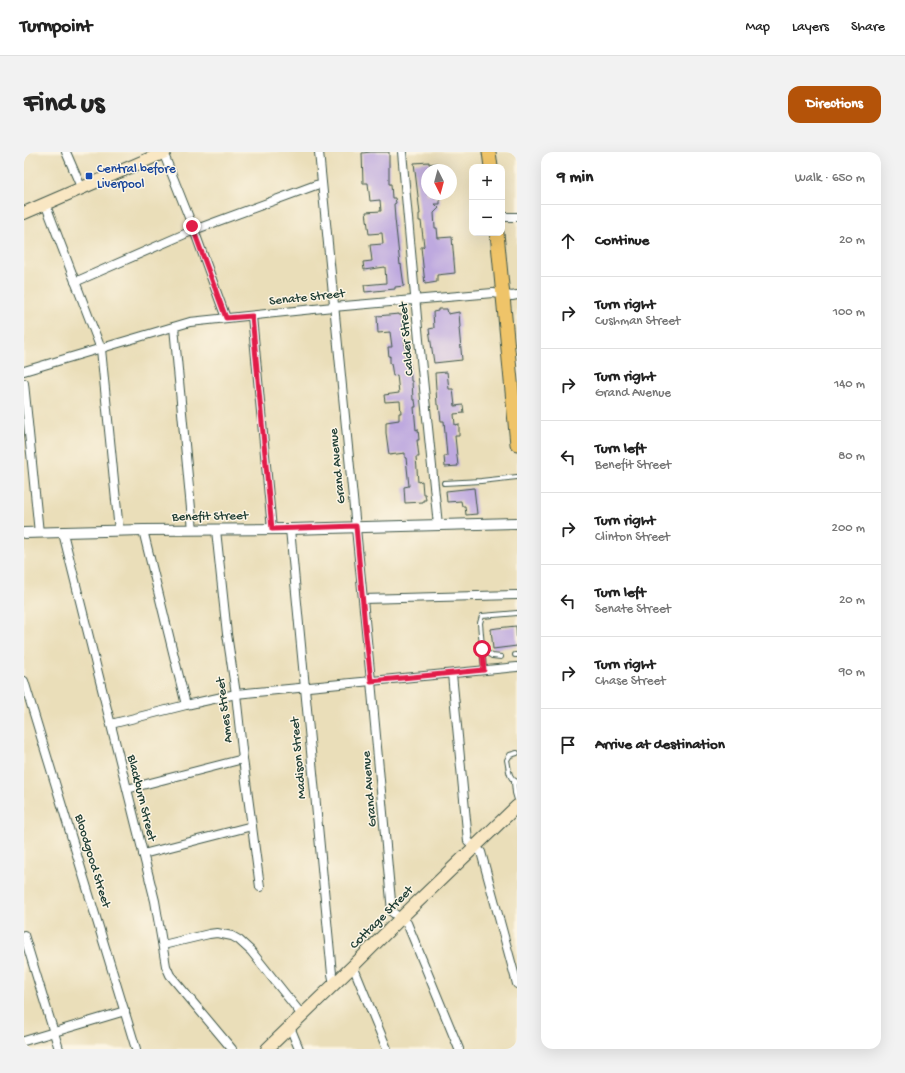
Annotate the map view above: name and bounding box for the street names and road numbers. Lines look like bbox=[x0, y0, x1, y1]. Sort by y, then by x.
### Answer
street label: Senate Street bbox=[268, 286, 347, 309]
street label: Calder Street bbox=[396, 300, 418, 376]
street label: Grand Avenue bbox=[327, 427, 349, 505]
street label: Benefit Street bbox=[171, 509, 250, 525]
street label: Ames Street bbox=[213, 675, 236, 744]
street label: Madison Street bbox=[288, 715, 310, 800]
street label: Grand Avenue bbox=[359, 750, 381, 828]
street label: Blackburn Street bbox=[123, 752, 159, 844]
street label: Bloodgood Street bbox=[70, 812, 114, 911]
street label: Cottage Street bbox=[347, 882, 418, 953]

